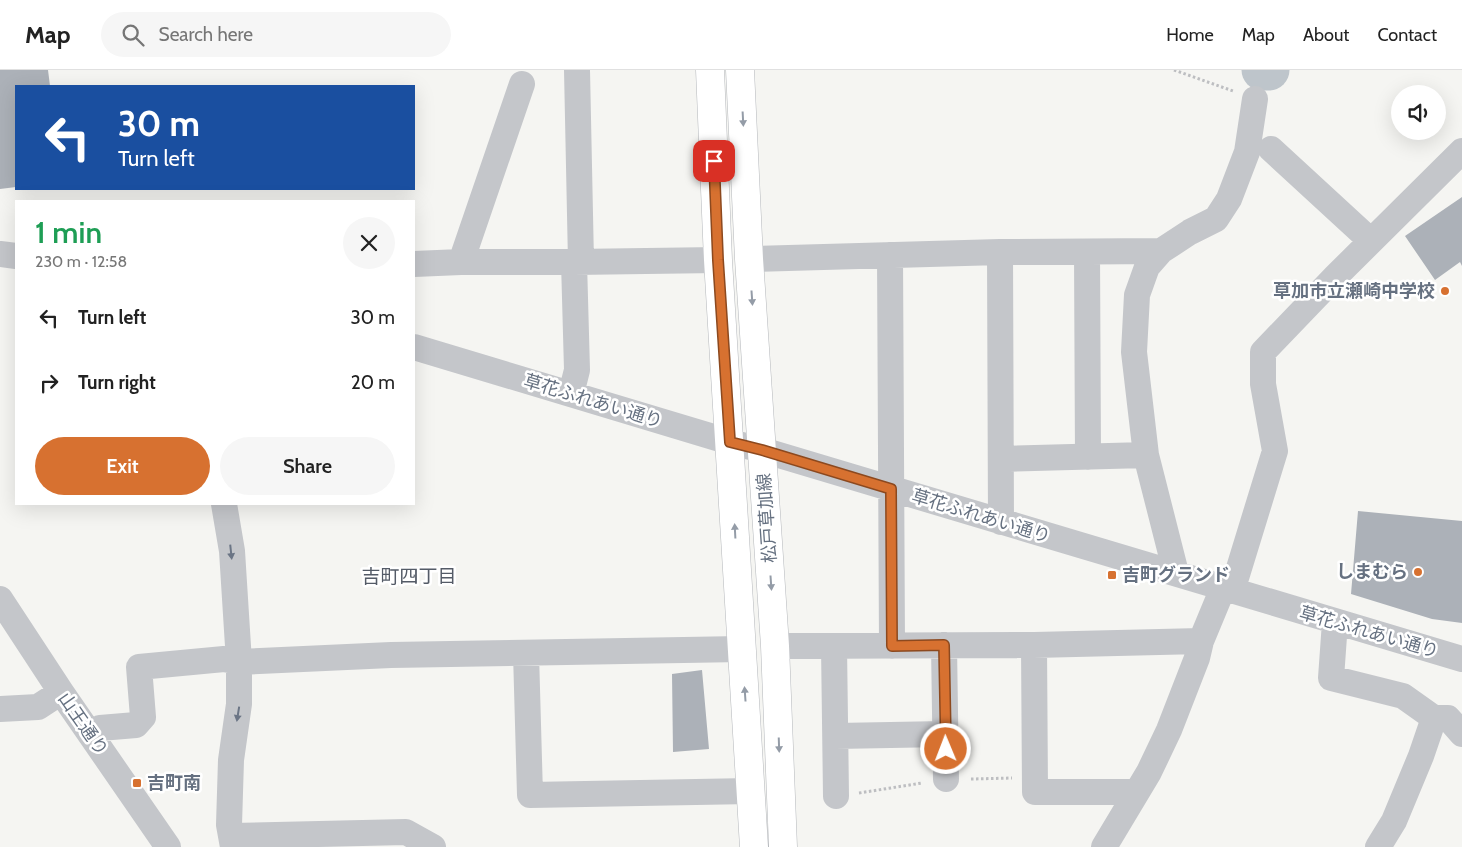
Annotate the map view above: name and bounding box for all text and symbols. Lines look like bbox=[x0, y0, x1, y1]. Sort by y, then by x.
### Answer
search box bbox=[101, 12, 451, 57]
text: Map bbox=[25, 20, 71, 49]
icon: search bbox=[119, 21, 147, 49]
text: Search here bbox=[159, 23, 253, 46]
text: Home bbox=[1166, 24, 1214, 46]
text: Map bbox=[1242, 24, 1275, 46]
text: About bbox=[1303, 24, 1349, 46]
text: Contact bbox=[1377, 24, 1437, 46]
map controls bbox=[1391, 85, 1446, 140]
button: sound bbox=[1391, 85, 1446, 140]
text: 30 m bbox=[118, 102, 200, 145]
icon: left bbox=[35, 105, 100, 170]
one-way arrow bbox=[739, 111, 747, 127]
pin bbox=[693, 140, 735, 182]
text: Turn left bbox=[118, 145, 195, 172]
icon: arrive bbox=[700, 147, 728, 175]
text: 1 min bbox=[35, 214, 102, 251]
button: close bbox=[343, 217, 395, 269]
text: 230 m · 12:58 bbox=[35, 252, 127, 271]
place label: 草加市立瀬崎中学校 bbox=[1273, 280, 1435, 302]
marker: 草加市立瀬崎中学校 bbox=[1439, 285, 1451, 297]
one-way arrow bbox=[748, 291, 756, 307]
icon: left bbox=[35, 304, 63, 332]
text: Turn left bbox=[78, 306, 146, 329]
text: 30 m bbox=[351, 306, 395, 329]
icon: right bbox=[35, 369, 63, 397]
street label: 草花ふれあい通り bbox=[521, 369, 665, 433]
text: Turn right bbox=[78, 371, 156, 394]
text: 20 m bbox=[351, 371, 395, 394]
button: Exit bbox=[35, 437, 210, 495]
button: Share bbox=[220, 437, 395, 495]
street label: 松戸草加線 bbox=[753, 472, 781, 564]
street label: 草花ふれあい通り bbox=[909, 484, 1053, 548]
one-way arrow bbox=[731, 523, 739, 539]
one-way arrow bbox=[227, 544, 235, 560]
place label: しまむら bbox=[1336, 561, 1408, 583]
place label: 吉町グランド bbox=[1122, 564, 1230, 586]
district label: 吉町四丁目 bbox=[361, 565, 457, 588]
marker: しまむら bbox=[1412, 566, 1424, 578]
marker: 吉町グランド bbox=[1106, 569, 1118, 581]
one-way arrow bbox=[768, 575, 776, 591]
street label: 草花ふれあい通り bbox=[1297, 602, 1441, 662]
one-way arrow bbox=[740, 685, 748, 701]
street label: 山王通り bbox=[53, 688, 113, 760]
one-way arrow bbox=[233, 706, 241, 722]
position arrow bbox=[919, 722, 971, 774]
one-way arrow bbox=[776, 737, 784, 753]
place label: 吉町南 bbox=[147, 772, 201, 794]
marker: 吉町南 bbox=[131, 777, 143, 789]

